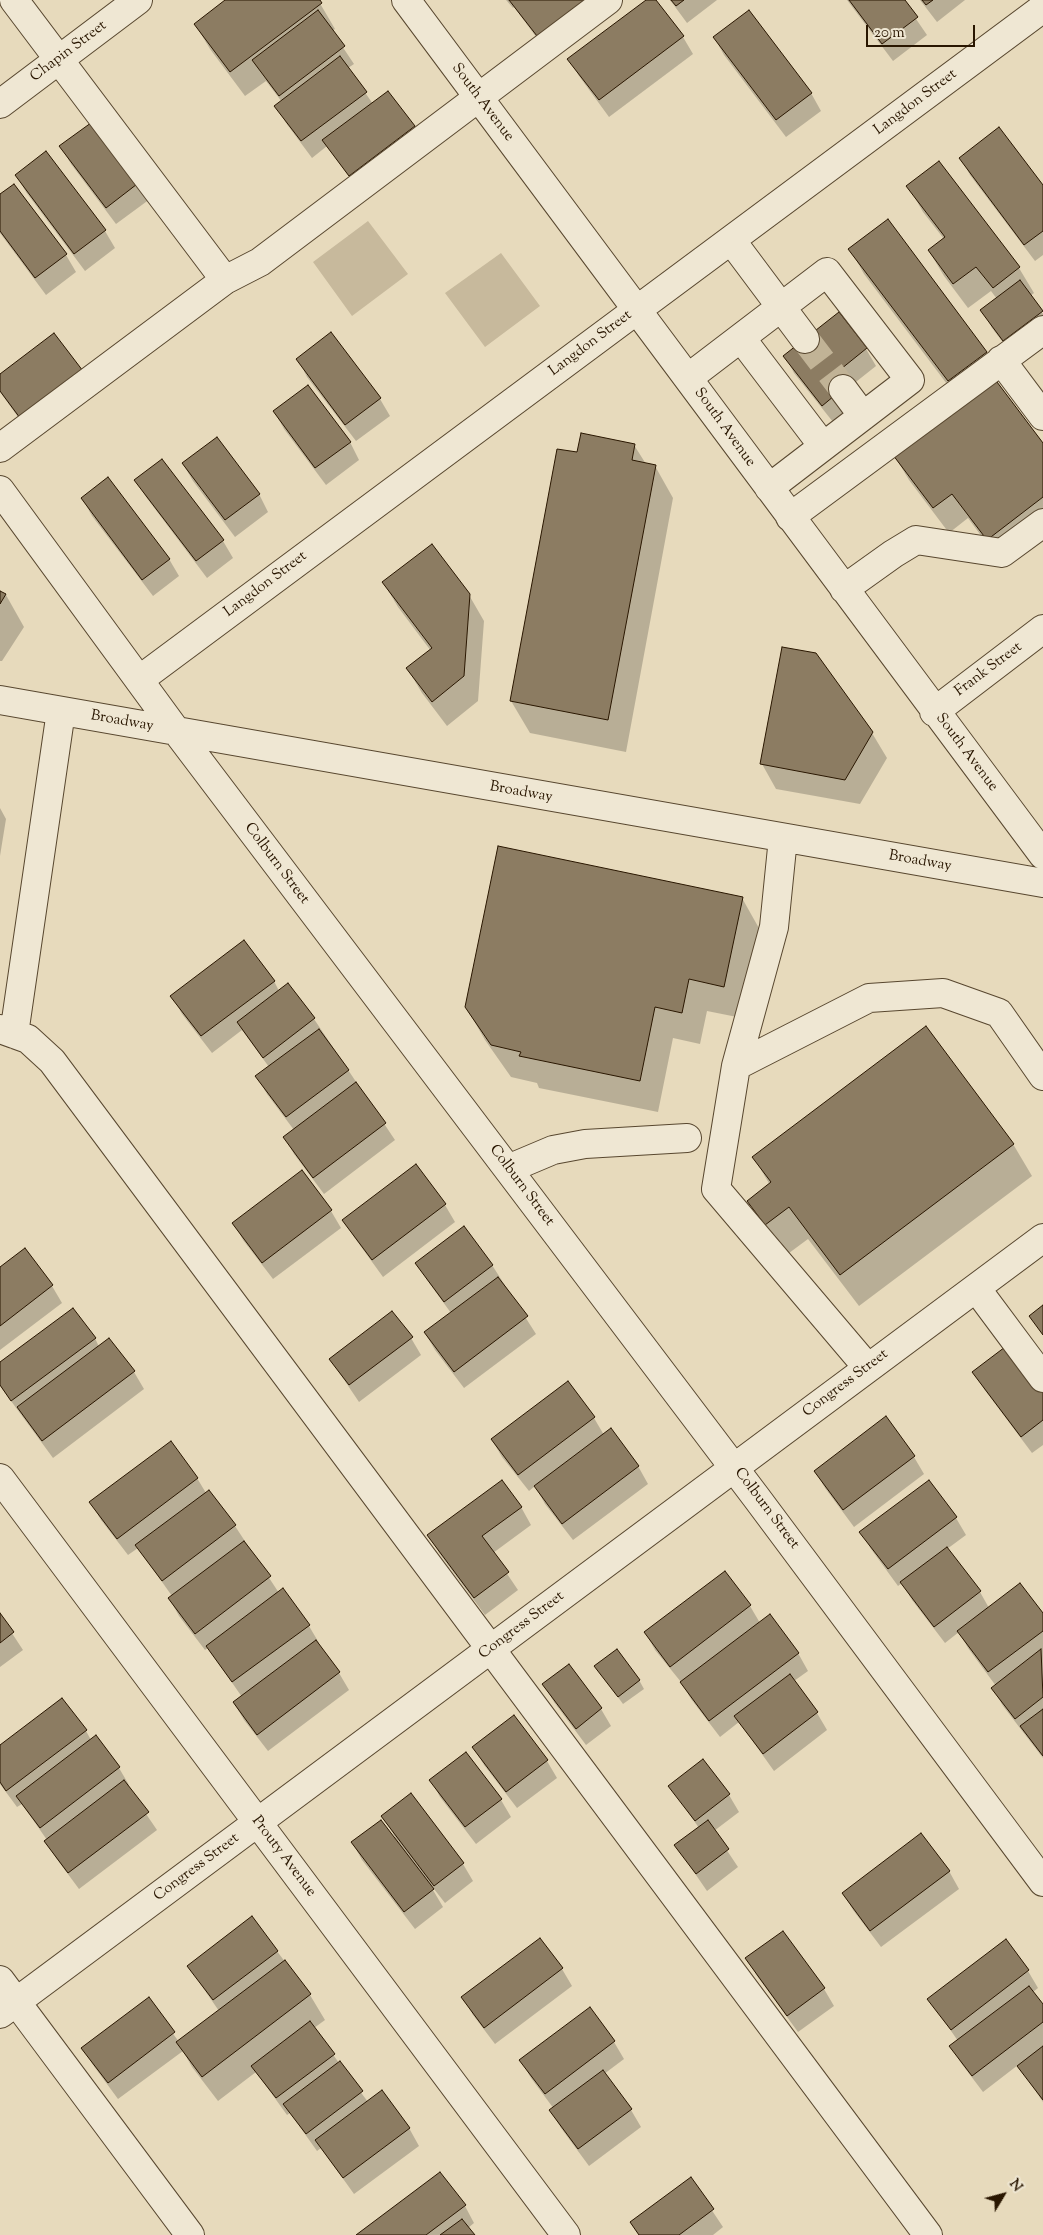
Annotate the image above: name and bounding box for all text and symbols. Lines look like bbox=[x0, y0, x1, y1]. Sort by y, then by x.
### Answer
scale bar bbox=[868, 15, 977, 47]
street label: Chapin Street bbox=[27, 17, 111, 87]
text: 20 m bbox=[874, 23, 905, 44]
street label: South Avenue bbox=[447, 60, 517, 146]
street label: Langdon Street bbox=[871, 66, 961, 140]
street label: Langdon Street bbox=[546, 307, 636, 381]
street label: South Avenue bbox=[689, 385, 759, 471]
street label: Langdon Street bbox=[221, 548, 311, 622]
street label: Frank Street bbox=[952, 639, 1026, 701]
street label: Broadway bbox=[89, 708, 155, 736]
street label: South Avenue bbox=[931, 710, 1001, 796]
street label: Broadway bbox=[488, 779, 554, 807]
street label: Colburn Street bbox=[240, 820, 312, 908]
street label: Broadway bbox=[887, 848, 953, 876]
street label: Colburn Street bbox=[485, 1142, 557, 1230]
street label: Congress Street bbox=[800, 1346, 892, 1422]
street label: Colburn Street bbox=[730, 1465, 802, 1553]
street label: Congress Street bbox=[476, 1588, 568, 1664]
street label: Prouty Avenue bbox=[247, 1813, 319, 1901]
street label: Congress Street bbox=[151, 1830, 243, 1906]
north arrow bbox=[978, 2170, 1028, 2220]
text: N bbox=[1004, 2175, 1026, 2196]

